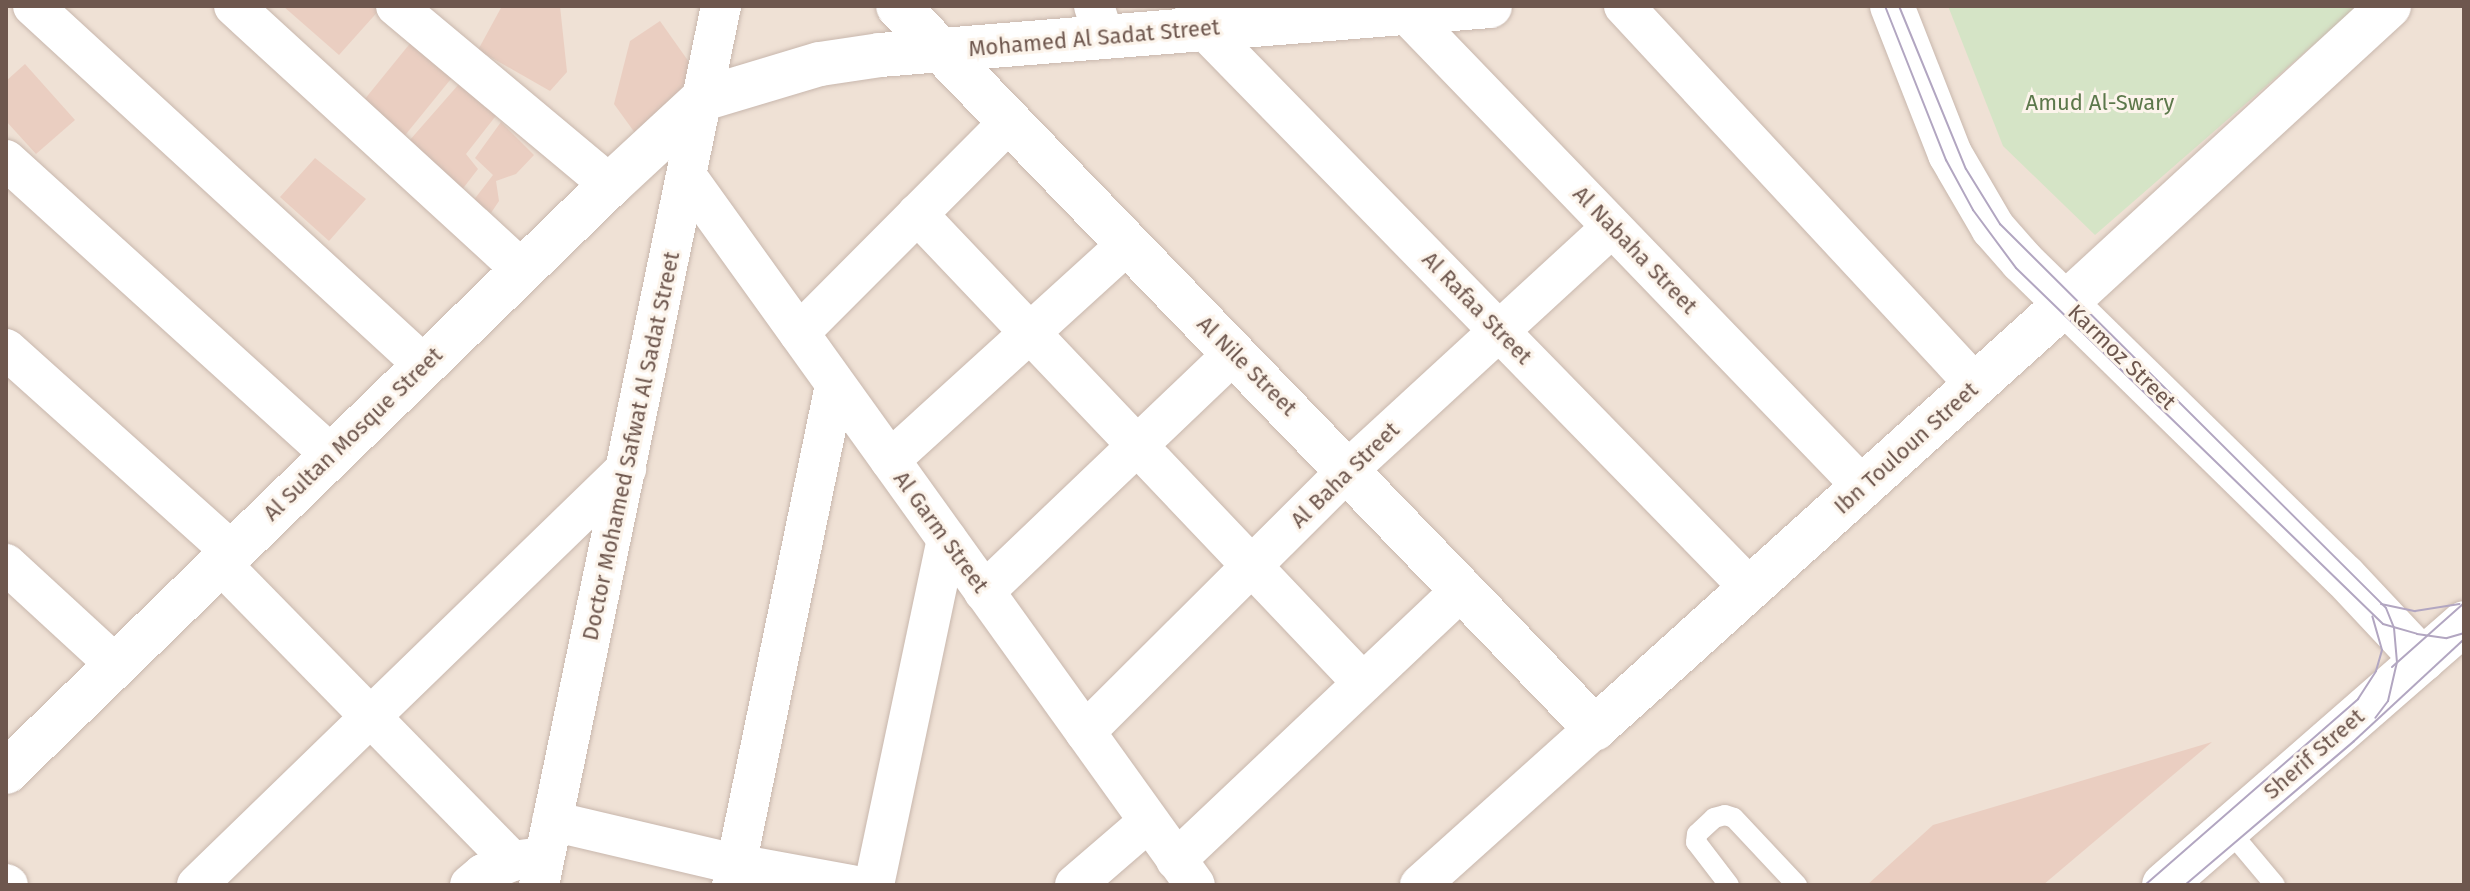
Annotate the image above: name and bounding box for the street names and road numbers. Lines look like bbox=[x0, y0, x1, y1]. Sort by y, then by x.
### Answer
street label: Mohamed Al Sadat Street bbox=[967, 14, 1221, 62]
street label: Al Nabaha Street bbox=[1567, 181, 1703, 319]
street label: Al Rafaa Street bbox=[1417, 246, 1537, 370]
street label: Doctor Mohamed Safwat Al Sadat Street bbox=[577, 249, 685, 643]
street label: Karmoz Street bbox=[2062, 299, 2182, 415]
street label: Al Nile Street bbox=[1192, 311, 1302, 421]
street label: Al Sultan Mosque Street bbox=[258, 342, 448, 526]
street label: Ibn Touloun Street bbox=[1829, 376, 1983, 520]
street label: Al Baha Street bbox=[1285, 417, 1405, 533]
street label: Al Garm Street bbox=[888, 466, 994, 598]
street label: Sherif Street bbox=[2258, 703, 2370, 805]

